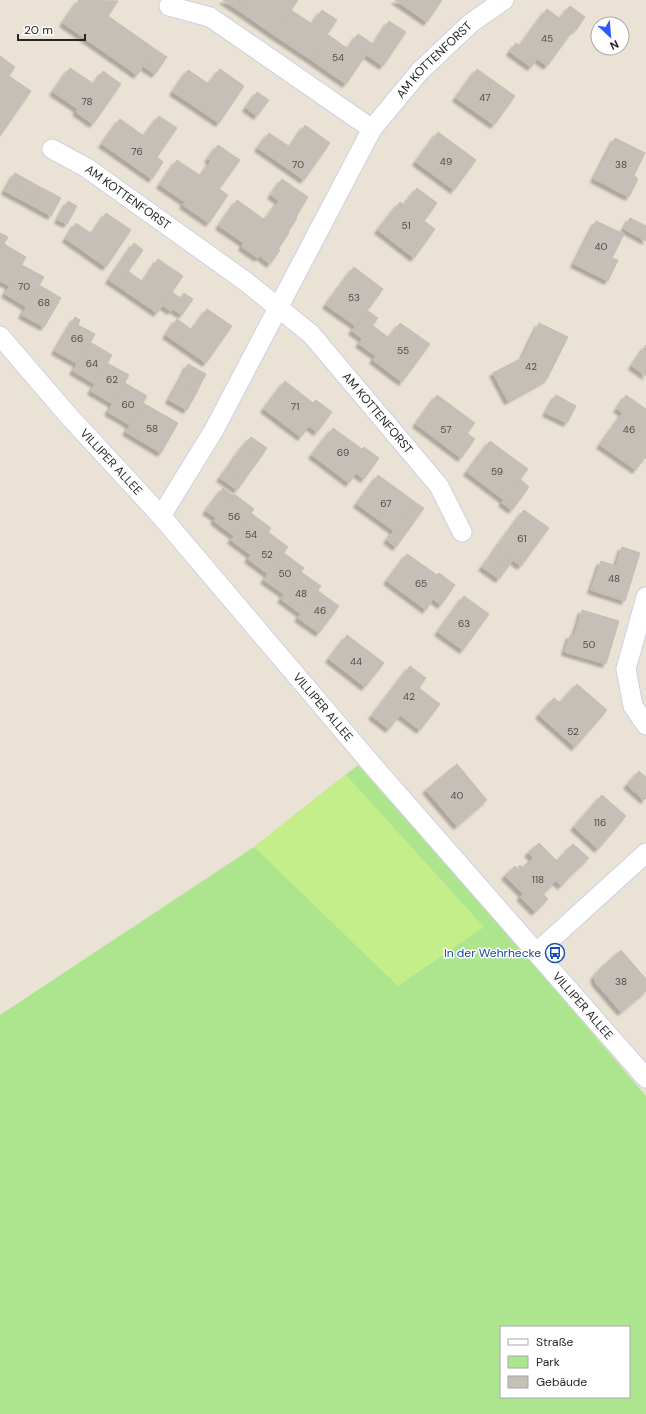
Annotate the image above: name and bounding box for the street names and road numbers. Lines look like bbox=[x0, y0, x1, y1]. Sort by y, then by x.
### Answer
street label: AM KOTTENFORST bbox=[393, 18, 476, 102]
street label: AM KOTTENFORST bbox=[82, 161, 174, 233]
street label: AM KOTTENFORST bbox=[339, 369, 417, 457]
street label: VILLIPER ALLEE bbox=[77, 425, 146, 499]
street label: VILLIPER ALLEE bbox=[290, 670, 357, 745]
street label: VILLIPER ALLEE bbox=[549, 969, 617, 1043]

